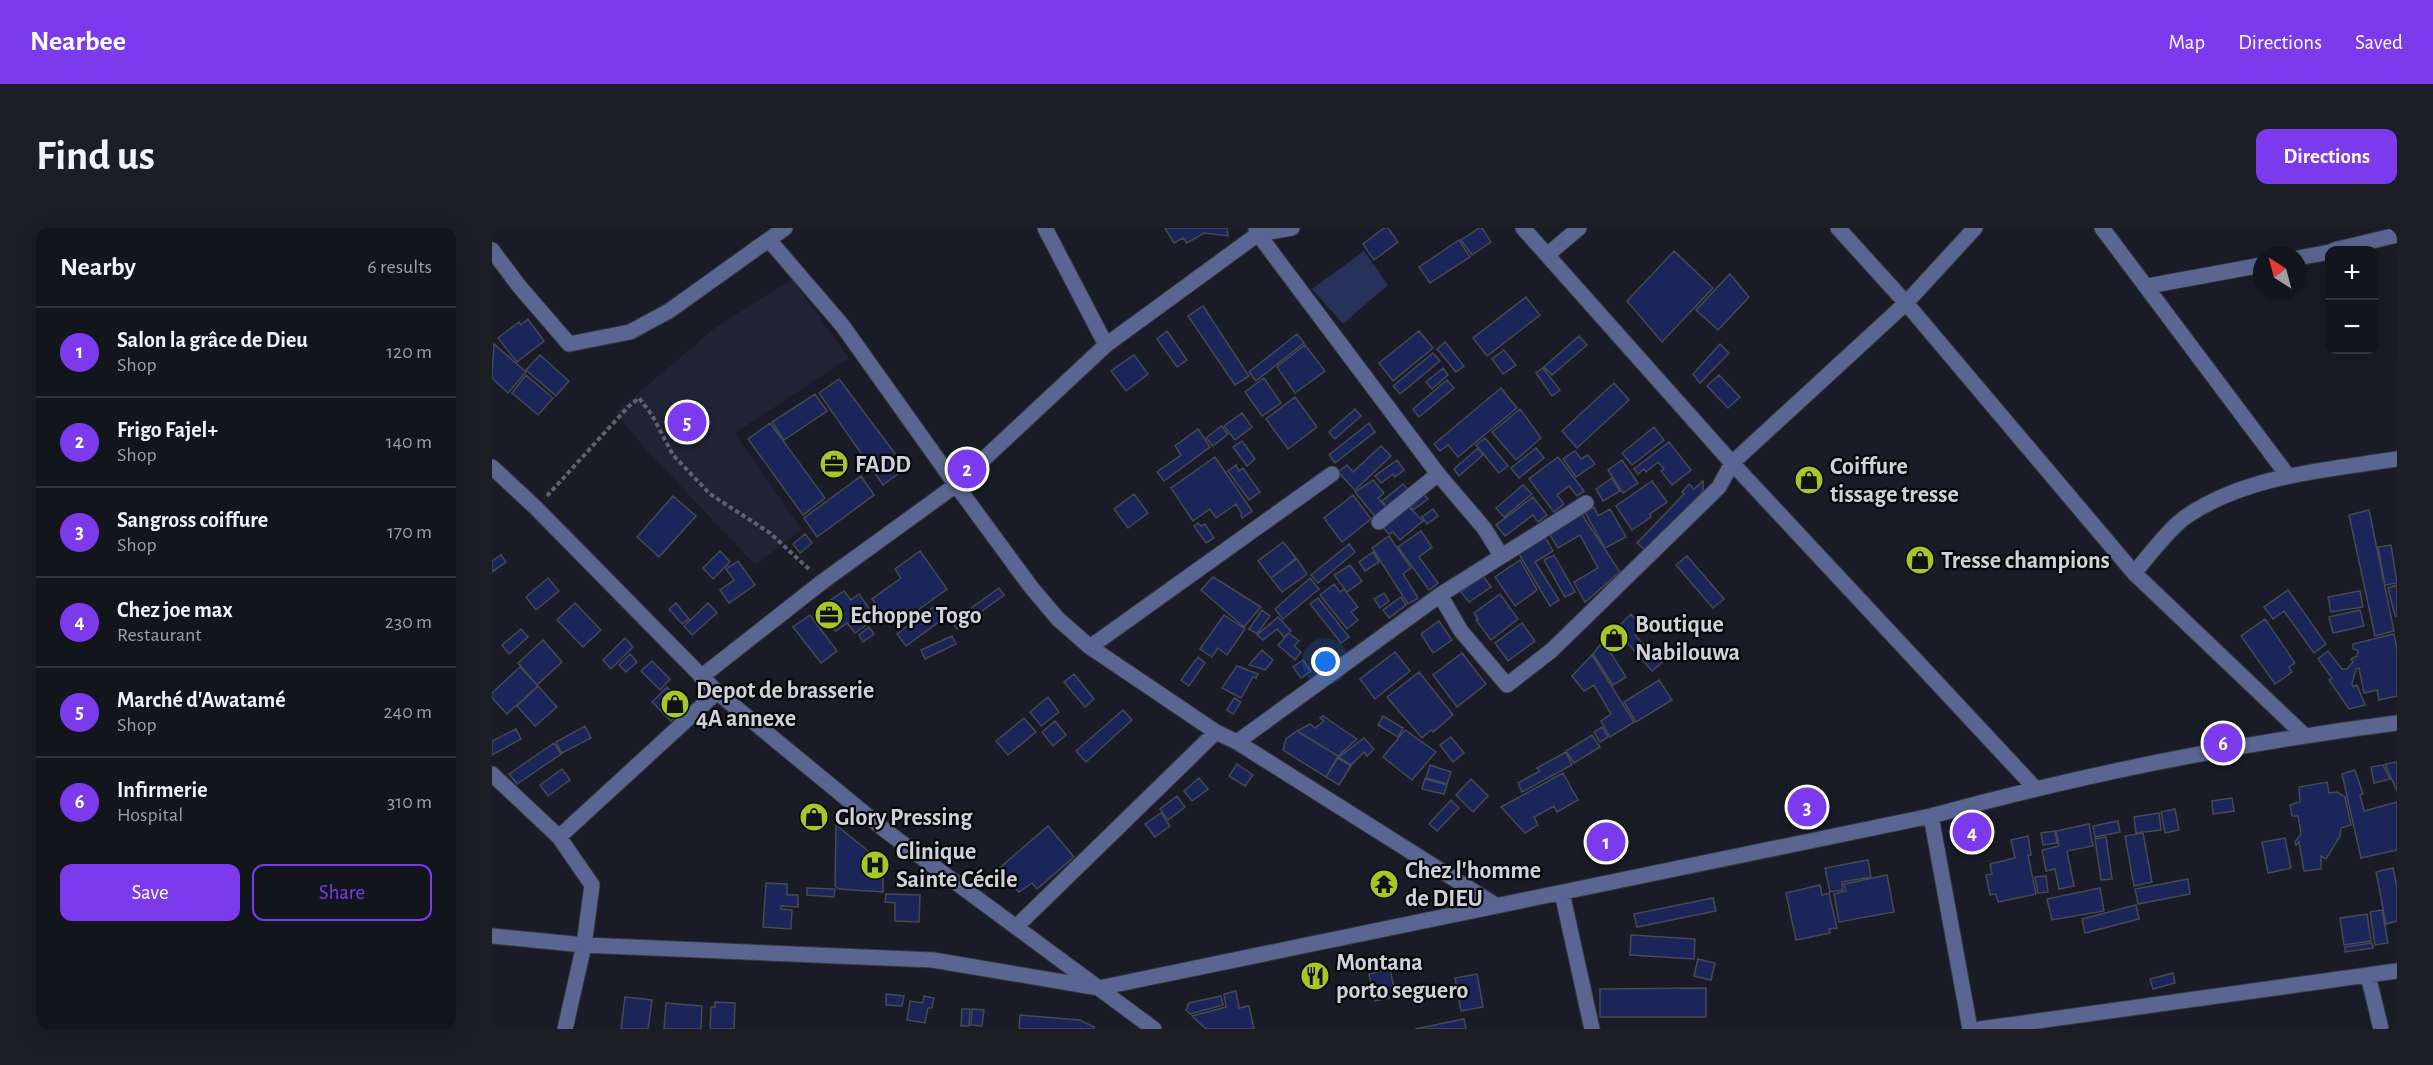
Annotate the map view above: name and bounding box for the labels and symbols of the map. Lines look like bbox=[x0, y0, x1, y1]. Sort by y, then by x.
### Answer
north arrow bbox=[2253, 246, 2307, 300]
pin: 5 bbox=[668, 400, 706, 444]
pin: 2 bbox=[948, 446, 986, 492]
office icon: FADD bbox=[818, 448, 850, 480]
place label: FADD bbox=[855, 453, 911, 477]
place label: Coiffure tissage tresse bbox=[1830, 455, 1959, 507]
shop icon: Coiffure tissage tresse bbox=[1793, 464, 1825, 496]
shop icon: Tresse champions bbox=[1904, 544, 1936, 576]
place label: Tresse champions bbox=[1941, 549, 2110, 573]
office icon: Echoppe Togo bbox=[813, 599, 845, 631]
place label: Echoppe Togo bbox=[850, 604, 982, 628]
place label: Boutique Nabilouwa bbox=[1635, 613, 1740, 665]
shop icon: Boutique Nabilouwa bbox=[1598, 622, 1630, 654]
your location bbox=[1311, 647, 1340, 676]
place label: Depot de brasserie 4A annexe bbox=[696, 679, 874, 731]
shop icon: Depot de brasserie 4A annexe bbox=[659, 688, 691, 720]
pin: 6 bbox=[2204, 720, 2242, 766]
pin: 3 bbox=[1788, 784, 1826, 830]
shop icon: Glory Pressing bbox=[798, 801, 830, 833]
place label: Glory Pressing bbox=[835, 806, 973, 830]
pin: 4 bbox=[1952, 810, 1992, 854]
pin: 1 bbox=[1586, 820, 1626, 864]
place label: Clinique Sainte Cécile bbox=[896, 840, 1017, 892]
hospital icon: Clinique Sainte Cécile bbox=[859, 849, 891, 881]
place label: Chez l'homme de DIEU bbox=[1405, 859, 1541, 911]
temple icon: Chez l'homme de DIEU bbox=[1368, 868, 1400, 900]
place label: Montana porto seguero bbox=[1336, 951, 1469, 1003]
restaurant icon: Montana porto seguero bbox=[1299, 960, 1331, 992]

